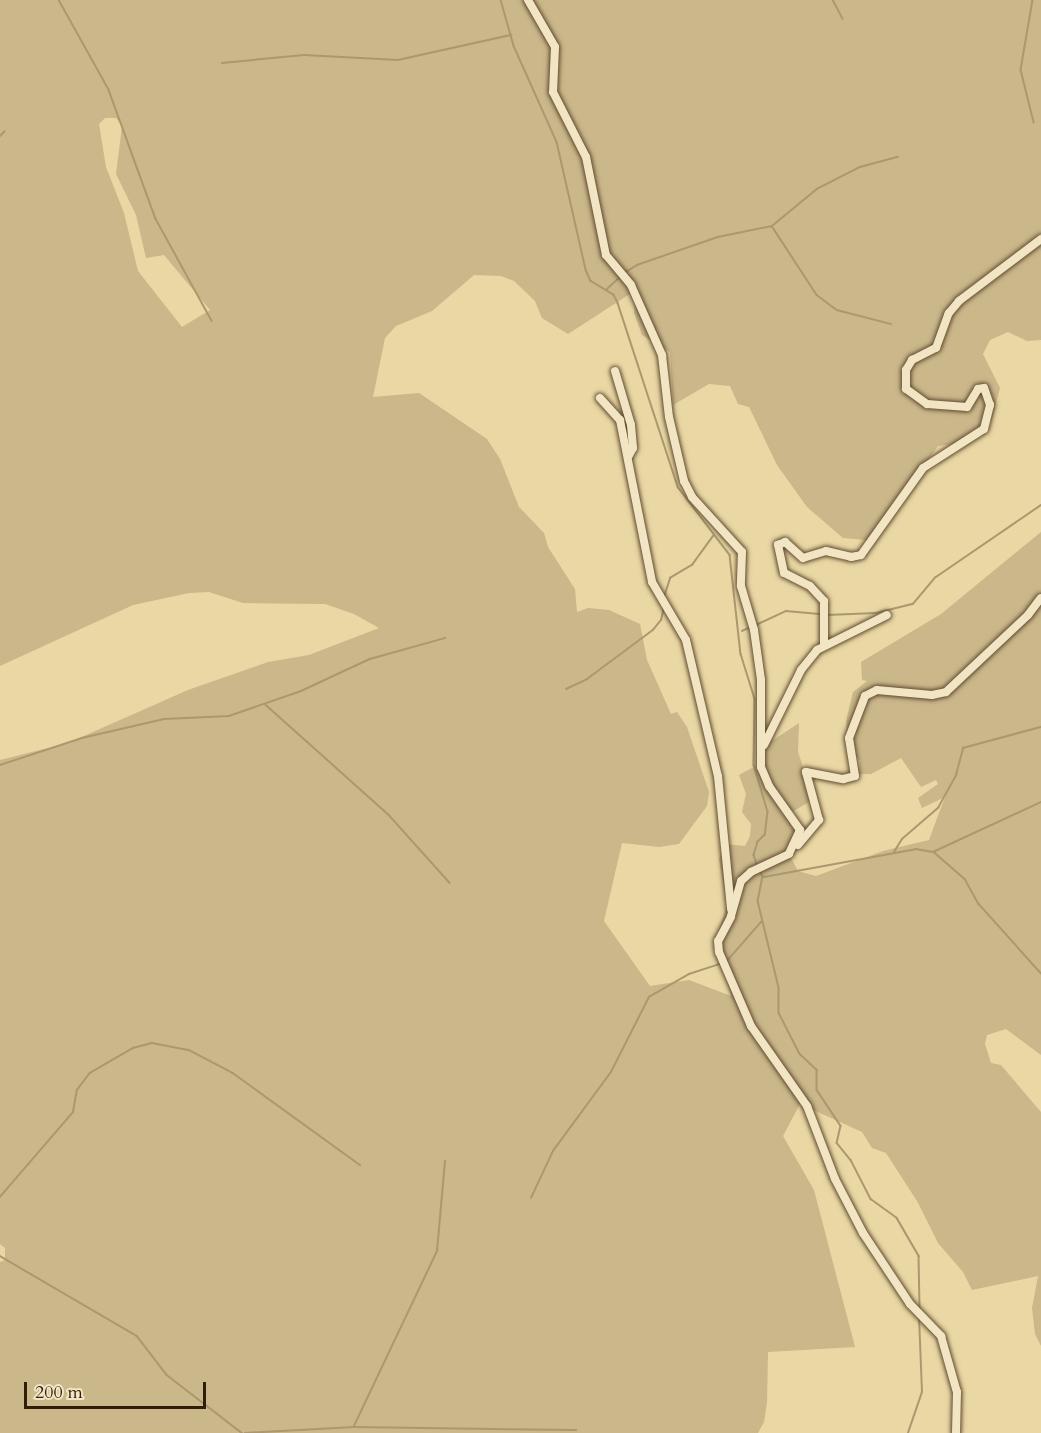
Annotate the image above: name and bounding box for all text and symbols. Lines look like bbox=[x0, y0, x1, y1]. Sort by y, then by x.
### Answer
scale bar bbox=[27, 1370, 208, 1408]
text: 200 m bbox=[35, 1380, 83, 1405]

